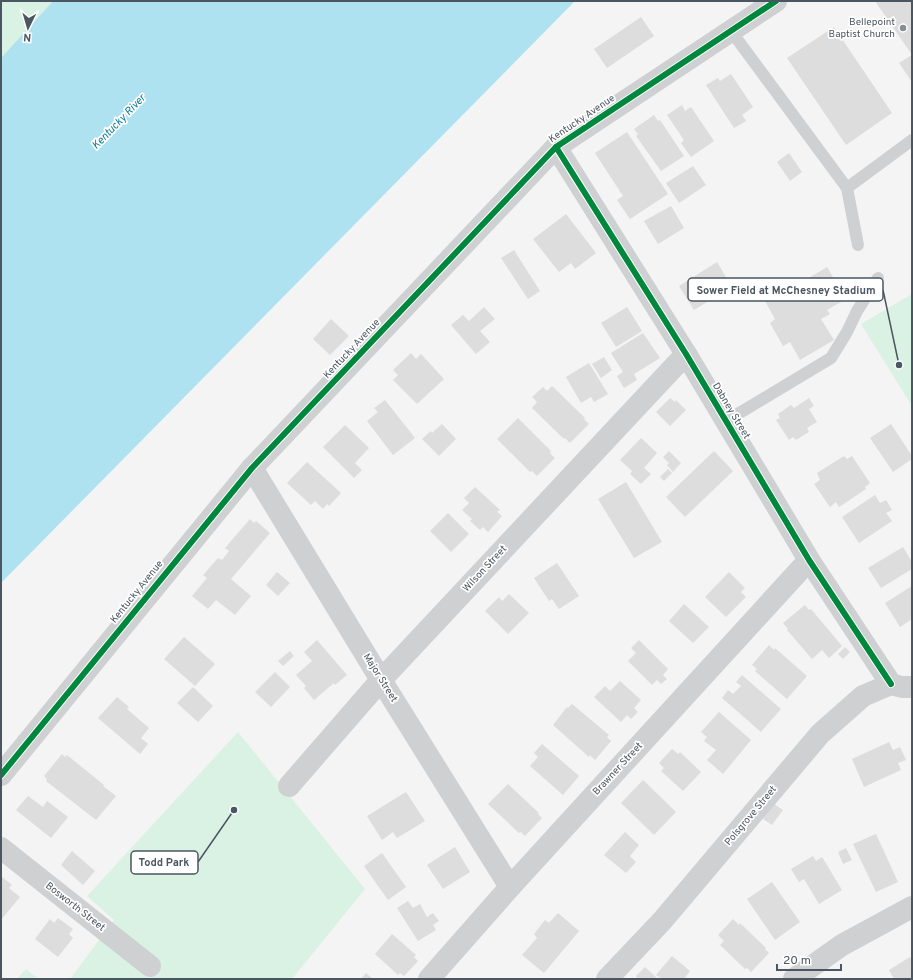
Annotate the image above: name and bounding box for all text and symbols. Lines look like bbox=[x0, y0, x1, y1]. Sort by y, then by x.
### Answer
north arrow bbox=[8, 8, 48, 48]
place label: Bellepoint Baptist Church bbox=[828, 16, 895, 41]
marker: Bellepoint Baptist Church bbox=[898, 23, 908, 33]
text: N bbox=[23, 30, 32, 44]
water label: Kentucky River bbox=[89, 91, 149, 153]
street label: Kentucky Avenue bbox=[546, 92, 618, 146]
callout: Sower Field at McChesney Stadium bbox=[688, 278, 883, 301]
text: Sower Field at McChesney Stadium bbox=[696, 284, 876, 298]
street label: Kentucky Avenue bbox=[321, 316, 383, 382]
street label: Dabney Street bbox=[709, 380, 753, 442]
street label: Wilson Street bbox=[460, 543, 510, 595]
street label: Kentucky Avenue bbox=[108, 558, 166, 626]
street label: Major Street bbox=[360, 651, 400, 705]
street label: Brawner Street bbox=[590, 740, 646, 798]
street label: Polsgrove Street bbox=[722, 783, 780, 849]
callout: Todd Park bbox=[131, 851, 198, 874]
text: Todd Park bbox=[138, 856, 190, 870]
street label: Bosworth Street bbox=[42, 880, 108, 935]
scale bar bbox=[777, 946, 841, 972]
text: 20 m bbox=[783, 953, 811, 969]

